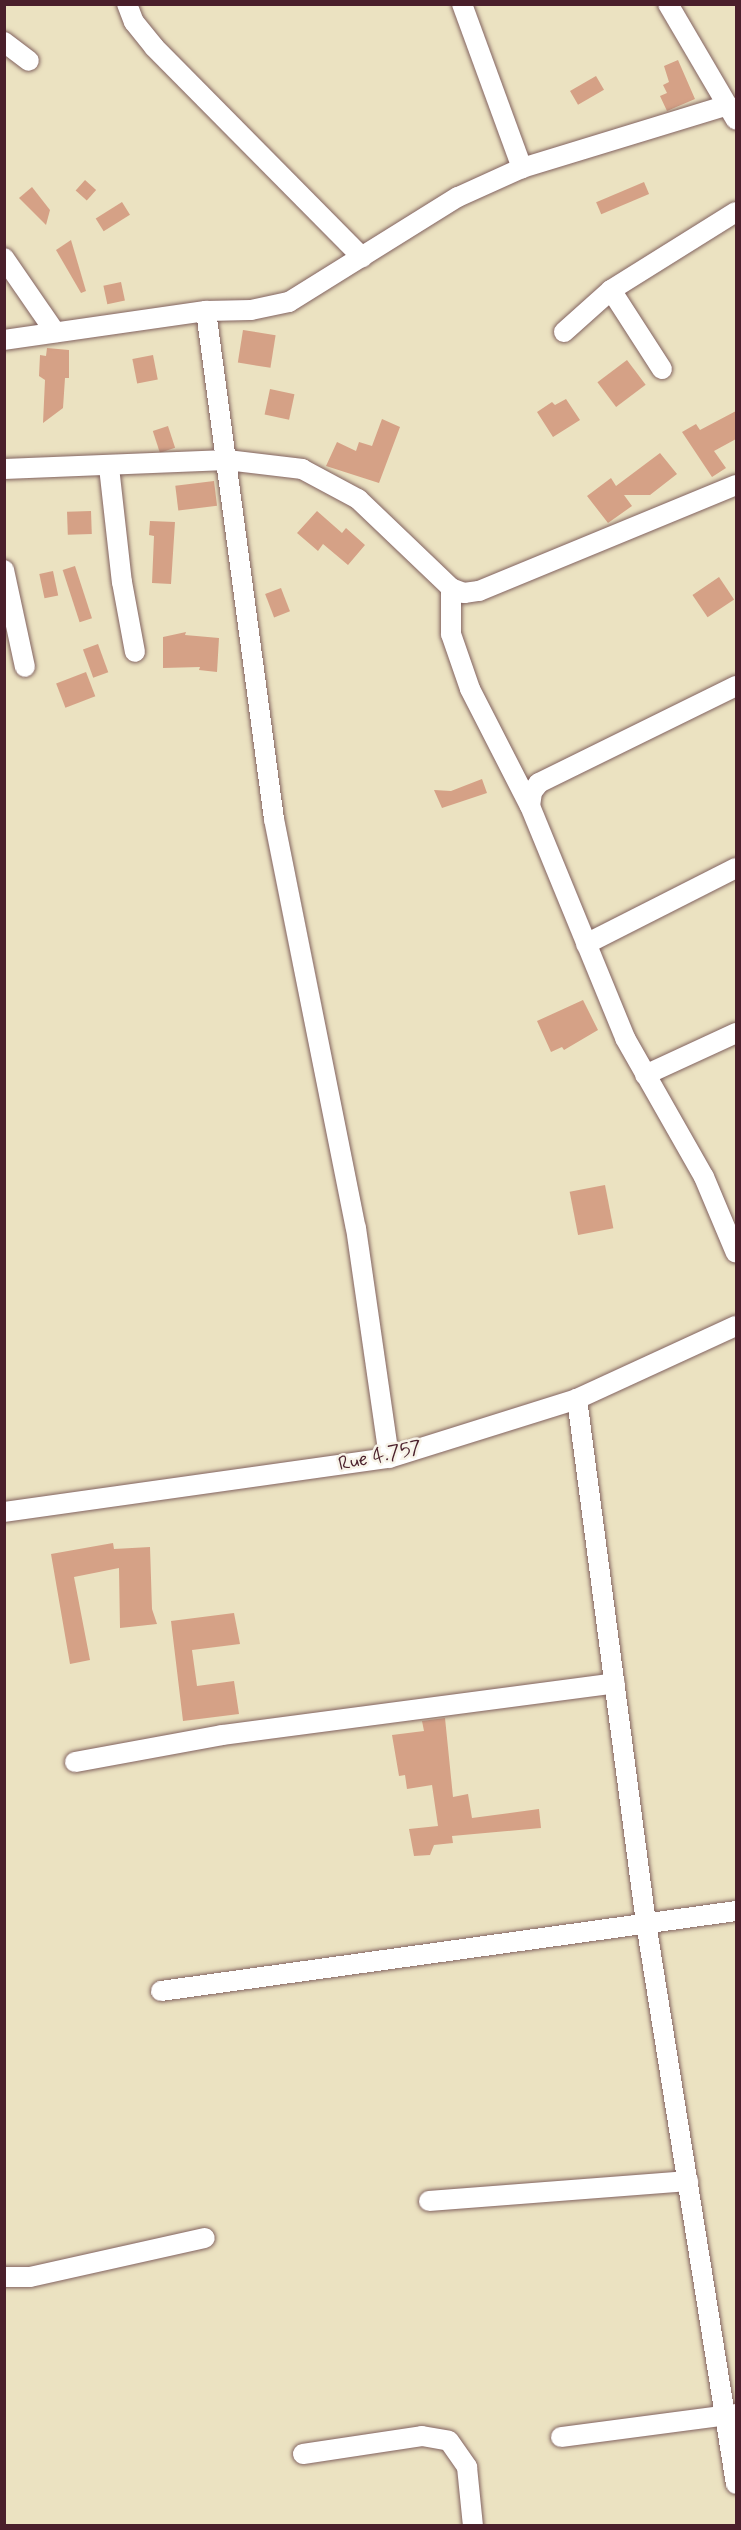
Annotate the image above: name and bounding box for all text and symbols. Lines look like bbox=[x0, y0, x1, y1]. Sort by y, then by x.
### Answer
street label: Rue 4.757 bbox=[336, 1435, 424, 1477]

